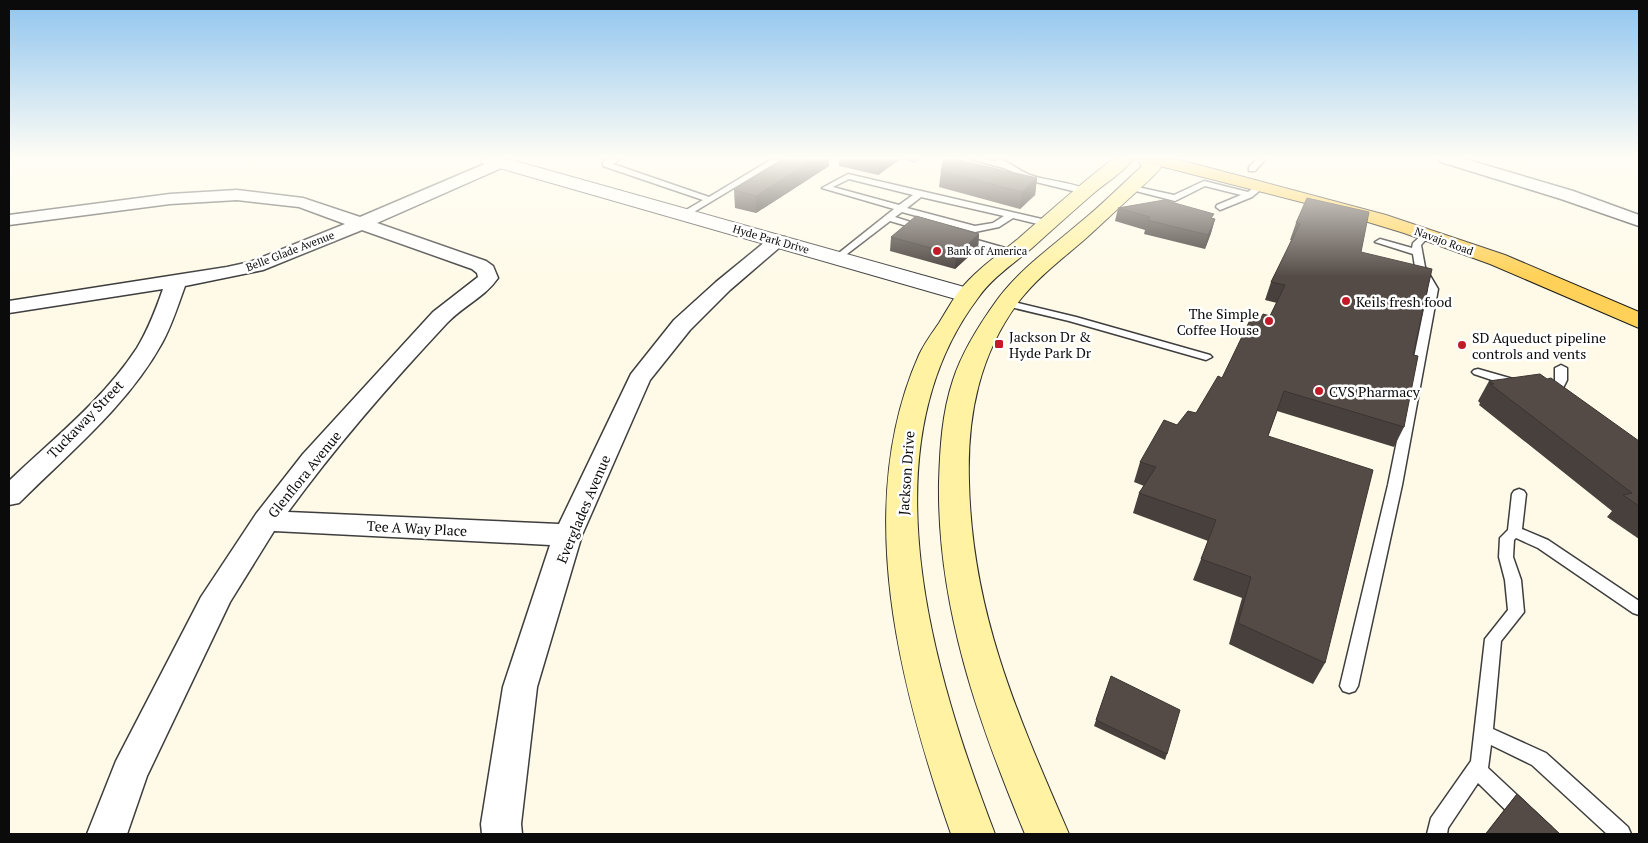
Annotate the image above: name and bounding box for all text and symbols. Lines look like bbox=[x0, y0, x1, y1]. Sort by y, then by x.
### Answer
street label: Hyde Park Drive bbox=[731, 221, 811, 257]
street label: Navajo Road bbox=[1413, 224, 1475, 258]
street label: Belle Glade Avenue bbox=[244, 228, 337, 274]
place label: Bank of America bbox=[947, 244, 1028, 258]
marker: Bank of America bbox=[931, 245, 943, 257]
place label: Keils fresh food bbox=[1356, 292, 1452, 311]
marker: Keils fresh food bbox=[1340, 295, 1352, 307]
place label: The Simple Coffee House bbox=[1177, 304, 1259, 339]
marker: The Simple Coffee House bbox=[1263, 315, 1275, 327]
place label: Jackson Dr & Hyde Park Dr bbox=[1009, 327, 1092, 362]
place label: SD Aqueduct pipeline controls and vents bbox=[1472, 328, 1606, 363]
marker: Jackson Dr & Hyde Park Dr bbox=[993, 338, 1005, 350]
marker: SD Aqueduct pipeline controls and vents bbox=[1456, 339, 1468, 351]
street label: Tuckaway Street bbox=[43, 375, 128, 462]
place label: CVS Pharmacy bbox=[1329, 382, 1421, 401]
marker: CVS Pharmacy bbox=[1313, 385, 1325, 397]
street label: Glenflora Avenue bbox=[263, 426, 345, 522]
street label: Jackson Drive bbox=[894, 430, 918, 516]
street label: Everglades Avenue bbox=[552, 452, 614, 566]
street label: Tee A Way Place bbox=[366, 516, 468, 540]

